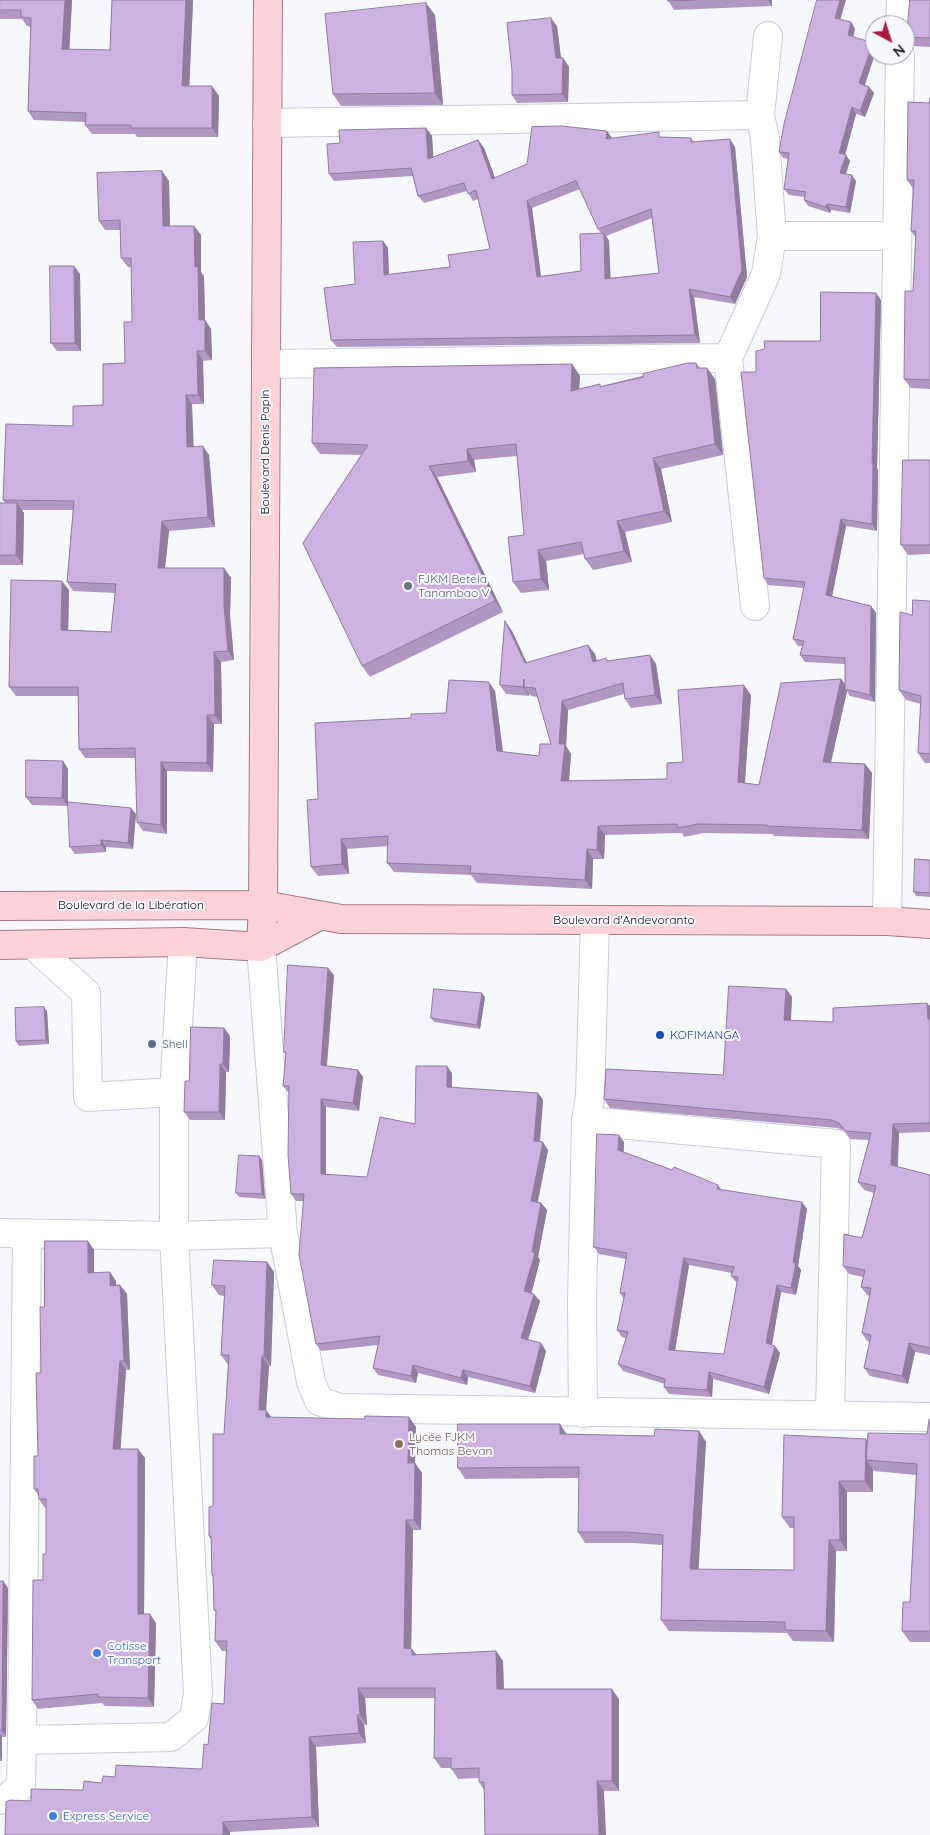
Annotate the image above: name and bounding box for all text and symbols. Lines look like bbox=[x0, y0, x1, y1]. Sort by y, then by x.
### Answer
north arrow bbox=[865, 15, 915, 65]
text: N bbox=[889, 41, 909, 61]
street label: Boulevard Denis Papin bbox=[258, 390, 272, 514]
place label: FJKM Betela Tanambao V bbox=[418, 572, 490, 600]
marker: FJKM Betela Tanambao V bbox=[402, 580, 414, 592]
street label: Boulevard de la Libération bbox=[58, 898, 204, 912]
street label: Boulevard d'Andevoranto bbox=[553, 913, 695, 927]
place label: KOFIMANGA bbox=[670, 1028, 739, 1042]
marker: KOFIMANGA bbox=[654, 1029, 666, 1041]
place label: Shell bbox=[162, 1037, 188, 1051]
marker: Shell bbox=[146, 1038, 158, 1050]
place label: Lycée FJKM Thomas Bevan bbox=[409, 1430, 492, 1458]
marker: Lycée FJKM Thomas Bevan bbox=[393, 1438, 405, 1450]
place label: Cotisse Transport bbox=[107, 1639, 161, 1667]
marker: Cotisse Transport bbox=[91, 1647, 103, 1659]
place label: Express Service bbox=[63, 1809, 149, 1823]
marker: Express Service bbox=[47, 1810, 59, 1822]

